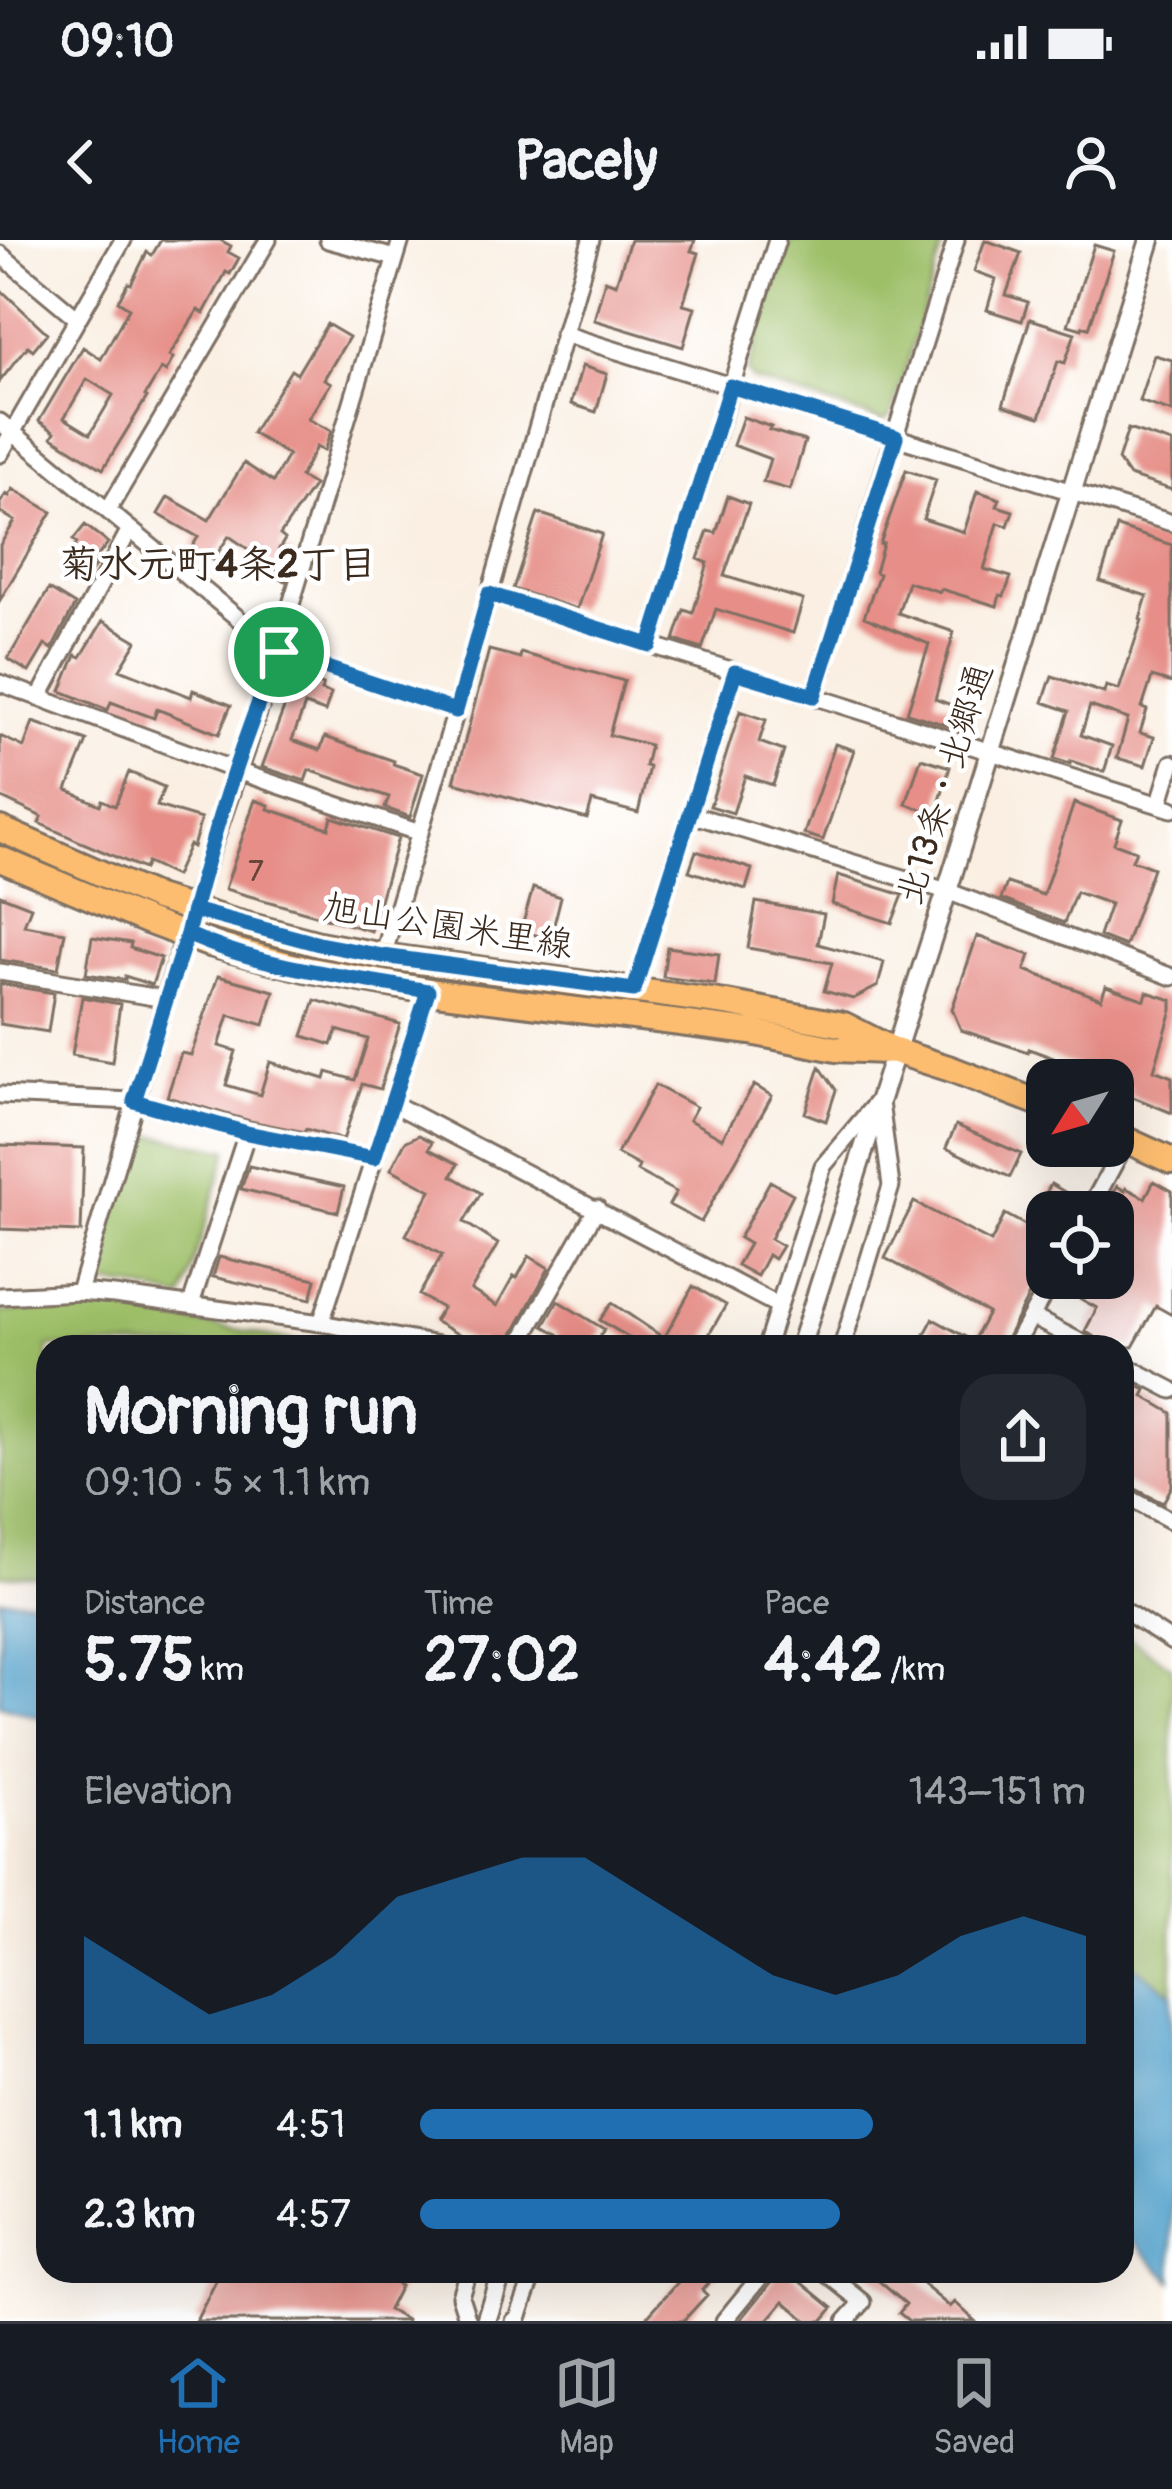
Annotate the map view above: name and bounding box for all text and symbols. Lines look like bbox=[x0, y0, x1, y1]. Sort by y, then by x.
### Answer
text: 09:10 bbox=[60, 14, 174, 70]
text: Pacely bbox=[515, 128, 657, 196]
icon: back bbox=[48, 129, 114, 195]
icon: person bbox=[1058, 129, 1124, 195]
district label: 菊水元町4条2丁目 bbox=[59, 540, 377, 589]
pin bbox=[228, 601, 330, 703]
icon: arrive bbox=[246, 619, 312, 685]
street label: 北13条・北郷通 bbox=[887, 658, 1003, 910]
house number: 7 bbox=[248, 853, 264, 890]
street label: 旭山公園米里線 bbox=[320, 884, 576, 968]
north arrow bbox=[1026, 1059, 1134, 1167]
map controls bbox=[1026, 1059, 1134, 1299]
button: locate bbox=[1026, 1191, 1134, 1299]
text: Morning run bbox=[84, 1371, 418, 1454]
button: share bbox=[960, 1374, 1086, 1500]
text: 09:10 · 5 × 1.1 km bbox=[84, 1458, 370, 1507]
text: Distance bbox=[84, 1583, 205, 1624]
text: Time bbox=[424, 1583, 493, 1624]
text: Pace bbox=[764, 1583, 829, 1624]
text: 5.75 bbox=[84, 1624, 194, 1699]
text: 27:02 bbox=[424, 1624, 580, 1699]
text: 4:42 bbox=[764, 1624, 883, 1699]
text: km bbox=[194, 1649, 244, 1690]
text: /km bbox=[883, 1649, 945, 1690]
text: Elevation bbox=[84, 1767, 233, 1816]
text: 143–151 m bbox=[909, 1767, 1086, 1816]
text: 1.1 km bbox=[84, 2100, 182, 2149]
text: 4:51 bbox=[276, 2100, 345, 2149]
text: 2.3 km bbox=[84, 2190, 195, 2239]
text: 4:57 bbox=[276, 2190, 351, 2239]
tab: Home bbox=[157, 2350, 240, 2463]
tab: Map bbox=[554, 2350, 620, 2463]
tab: Saved bbox=[933, 2350, 1015, 2463]

